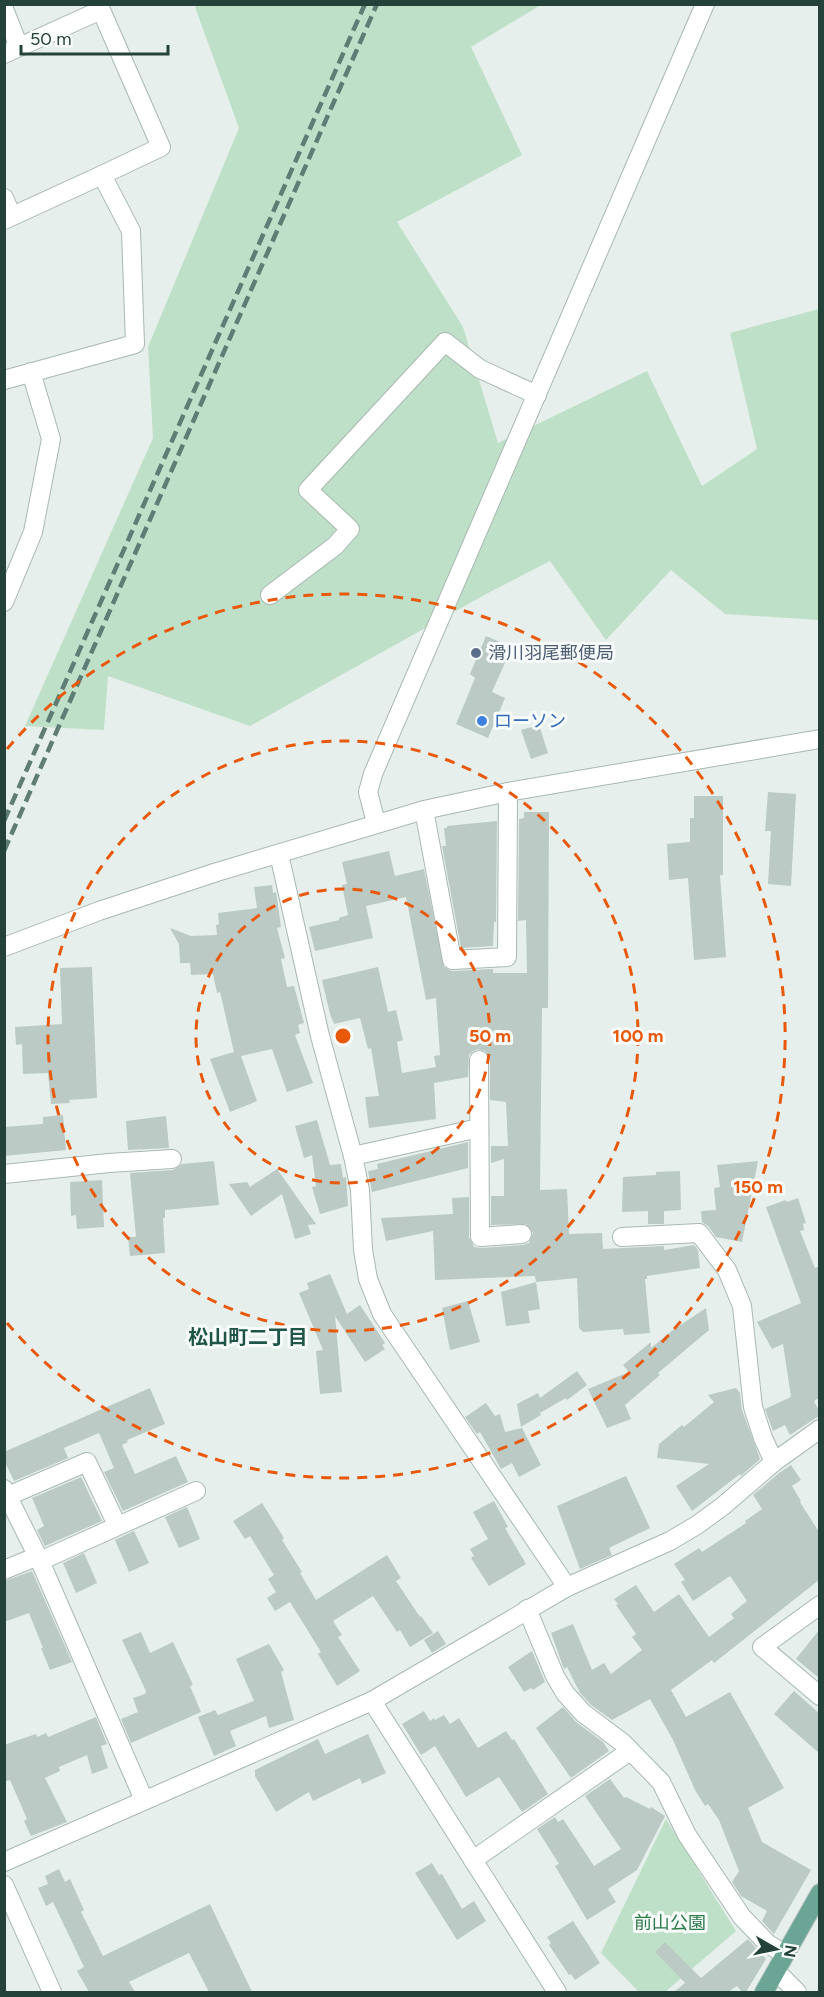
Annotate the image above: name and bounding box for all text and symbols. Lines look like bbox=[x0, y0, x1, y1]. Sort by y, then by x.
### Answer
scale bar bbox=[21, 18, 168, 56]
text: 50 m bbox=[30, 28, 72, 50]
place label: 滑川羽尾郵便局 bbox=[488, 642, 614, 664]
marker: 滑川羽尾郵便局 bbox=[469, 646, 483, 660]
place label: ローソン bbox=[494, 710, 566, 732]
marker: ローソン bbox=[475, 714, 489, 728]
text: 50 m bbox=[469, 1025, 511, 1047]
text: 100 m bbox=[613, 1025, 663, 1047]
centre of rings bbox=[333, 1026, 353, 1046]
text: 150 m bbox=[733, 1176, 783, 1198]
district label: 松山町二丁目 bbox=[188, 1325, 308, 1349]
park label: 前山公園 bbox=[634, 1912, 706, 1934]
north arrow bbox=[746, 1919, 806, 1979]
text: N bbox=[780, 1944, 801, 1959]

